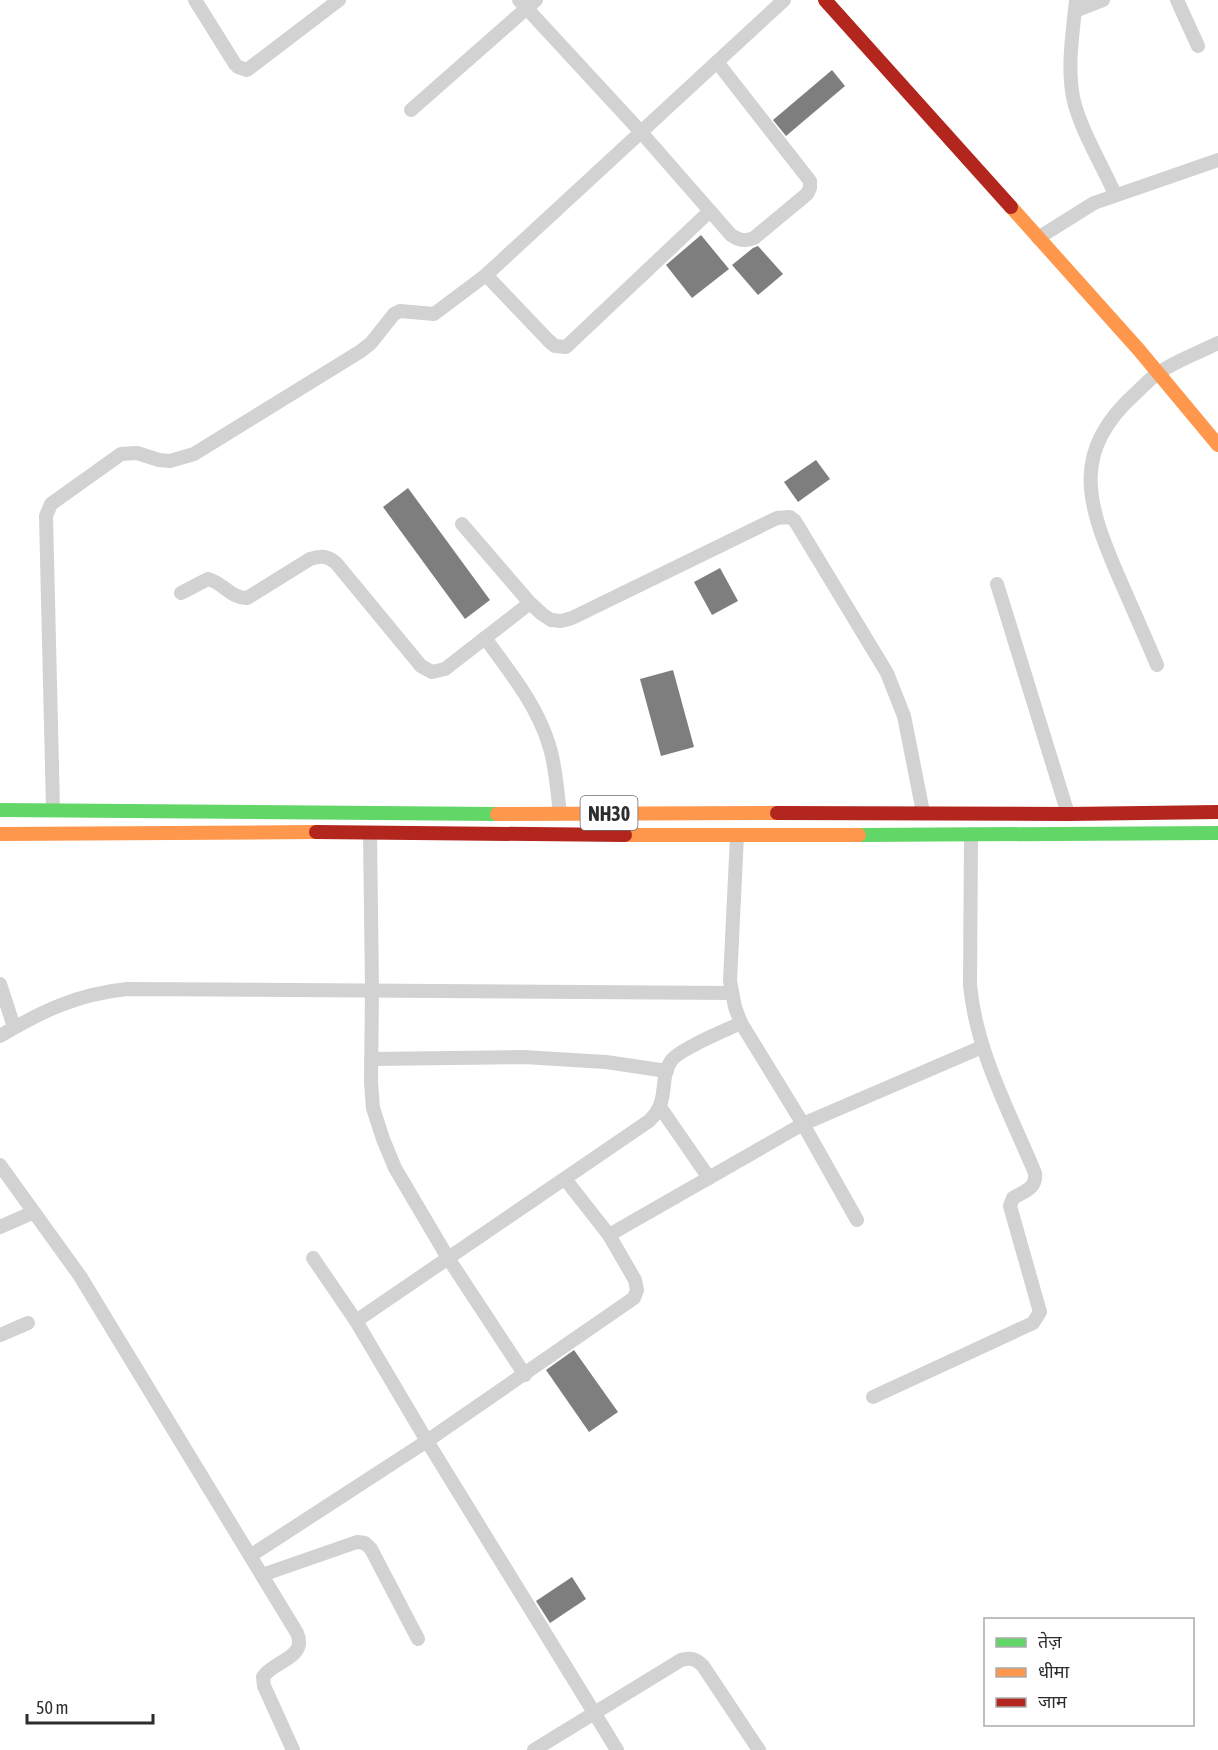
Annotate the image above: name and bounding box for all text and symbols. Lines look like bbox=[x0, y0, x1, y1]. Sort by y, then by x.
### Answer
road number: NH30 bbox=[580, 796, 638, 830]
legend bbox=[984, 1618, 1194, 1726]
text: तेज़ bbox=[1038, 1631, 1062, 1652]
text: धीमा bbox=[1038, 1661, 1069, 1682]
scale bar bbox=[27, 1687, 153, 1725]
text: जाम bbox=[1038, 1691, 1068, 1712]
text: 50 m bbox=[36, 1697, 68, 1718]

